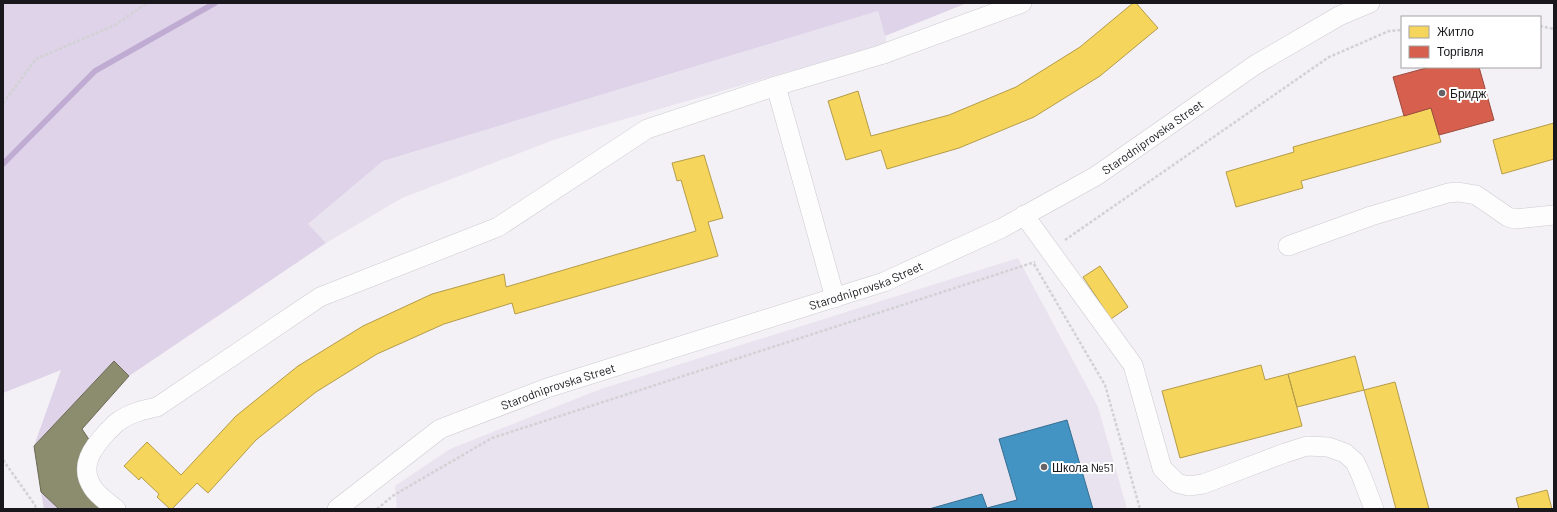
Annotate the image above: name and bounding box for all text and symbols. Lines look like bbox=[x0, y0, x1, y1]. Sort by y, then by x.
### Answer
legend bbox=[1401, 16, 1541, 68]
text: Житло bbox=[1437, 24, 1474, 38]
text: Торгівля bbox=[1437, 44, 1483, 59]
place label: Бридж bbox=[1450, 86, 1486, 101]
marker: Бридж bbox=[1437, 88, 1447, 98]
street label: Starodniprovska Street bbox=[1099, 97, 1205, 177]
street label: Starodniprovska Street bbox=[807, 258, 925, 312]
street label: Starodniprovska Street bbox=[499, 360, 617, 412]
place label: Школа №51 bbox=[1052, 460, 1114, 474]
marker: Школа №51 bbox=[1039, 462, 1049, 472]

